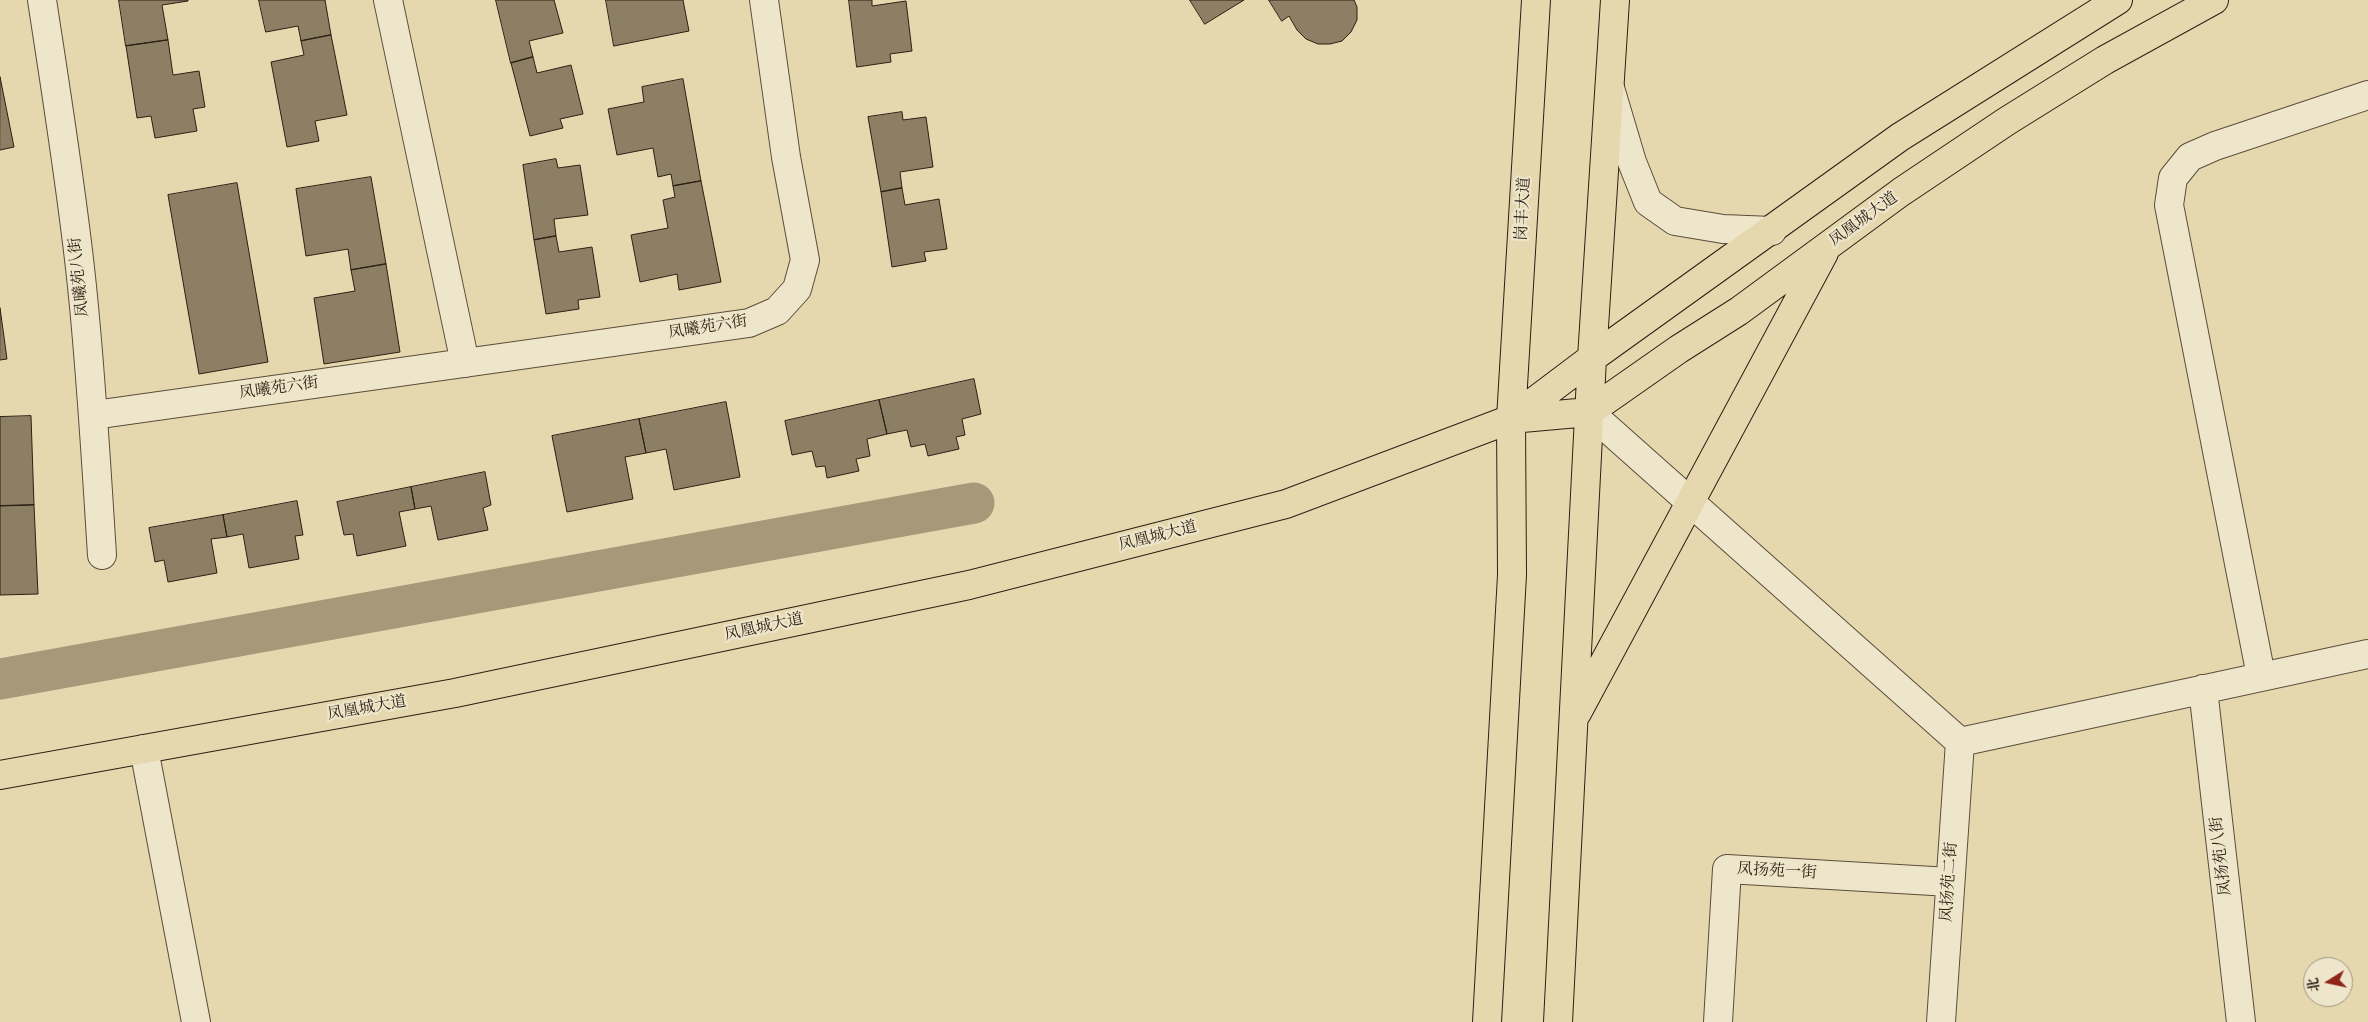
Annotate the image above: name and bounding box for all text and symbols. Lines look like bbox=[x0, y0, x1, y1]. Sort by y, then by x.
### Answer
street label: 岗丰大道 bbox=[1513, 177, 1535, 241]
street label: 凤凰城大道 bbox=[1826, 189, 1902, 251]
street label: 凤曦苑八街 bbox=[66, 236, 94, 318]
street label: 凤曦苑六街 bbox=[667, 312, 749, 344]
street label: 凤曦苑六街 bbox=[238, 374, 320, 404]
street label: 凤凰城大道 bbox=[1117, 518, 1199, 556]
street label: 凤凰城大道 bbox=[723, 610, 805, 646]
street label: 凤凰城大道 bbox=[326, 693, 408, 725]
street label: 凤扬苑八街 bbox=[2208, 815, 2236, 897]
street label: 凤扬苑二街 bbox=[1938, 841, 1962, 923]
street label: 凤扬苑一街 bbox=[1737, 860, 1817, 884]
north arrow bbox=[2303, 957, 2353, 1007]
text: 北 bbox=[2304, 976, 2323, 993]

